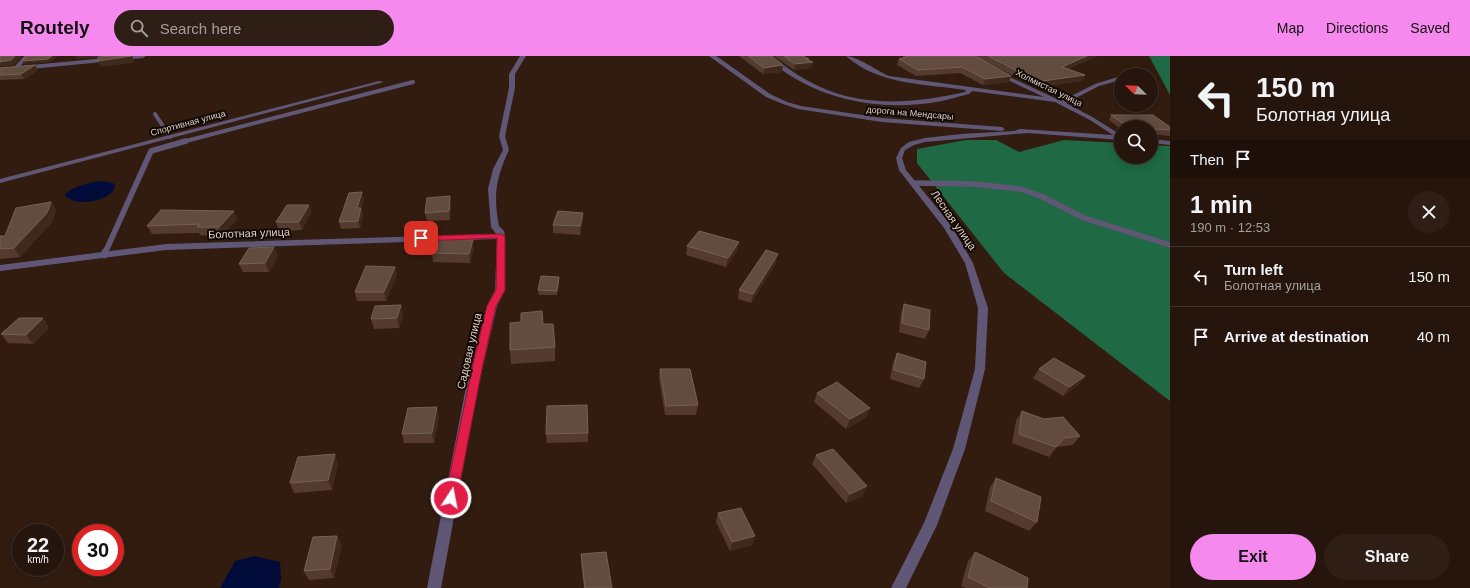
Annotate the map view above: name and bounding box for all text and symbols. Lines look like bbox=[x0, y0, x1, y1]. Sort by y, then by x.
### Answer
search box bbox=[114, 10, 394, 46]
text: Routely bbox=[20, 17, 90, 38]
icon: search bbox=[128, 17, 150, 39]
text: Search here bbox=[160, 20, 241, 37]
text: Map bbox=[1277, 20, 1304, 36]
text: Directions bbox=[1326, 20, 1388, 36]
text: Saved bbox=[1410, 20, 1450, 36]
street label: Холмистая улица bbox=[1014, 68, 1084, 108]
north arrow bbox=[1114, 68, 1158, 112]
map controls bbox=[1114, 68, 1158, 164]
icon: left bbox=[1190, 72, 1242, 124]
text: 150 m bbox=[1256, 72, 1335, 103]
street label: дорога на Мендсары bbox=[866, 104, 954, 122]
text: Болотная улица bbox=[1256, 105, 1390, 125]
street label: Спортивная улица bbox=[149, 108, 227, 138]
button: search bbox=[1114, 120, 1158, 164]
icon: arrive bbox=[1232, 148, 1254, 170]
text: Then bbox=[1190, 151, 1224, 168]
street label: Лесная улица bbox=[929, 188, 980, 253]
text: 1 min bbox=[1190, 191, 1253, 218]
button: close bbox=[1408, 191, 1450, 233]
text: 190 m · 12:53 bbox=[1190, 220, 1270, 235]
pin bbox=[404, 221, 438, 255]
street label: Болотная улица bbox=[208, 226, 291, 240]
icon: arrive bbox=[410, 227, 432, 249]
text: Turn left bbox=[1224, 261, 1283, 278]
icon: left bbox=[1190, 266, 1212, 288]
text: 150 m bbox=[1408, 268, 1450, 285]
text: Болотная улица bbox=[1224, 278, 1321, 293]
street label: Садовая улица bbox=[454, 311, 484, 390]
icon: arrive bbox=[1190, 326, 1212, 348]
text: Arrive at destination bbox=[1224, 328, 1369, 345]
text: 40 m bbox=[1417, 328, 1450, 345]
position arrow bbox=[430, 477, 472, 519]
speed limit sign: 30 bbox=[72, 524, 124, 576]
text: 22 bbox=[27, 534, 49, 556]
button: Exit bbox=[1190, 534, 1316, 580]
button: Share bbox=[1324, 534, 1450, 580]
text: km/h bbox=[27, 554, 49, 565]

